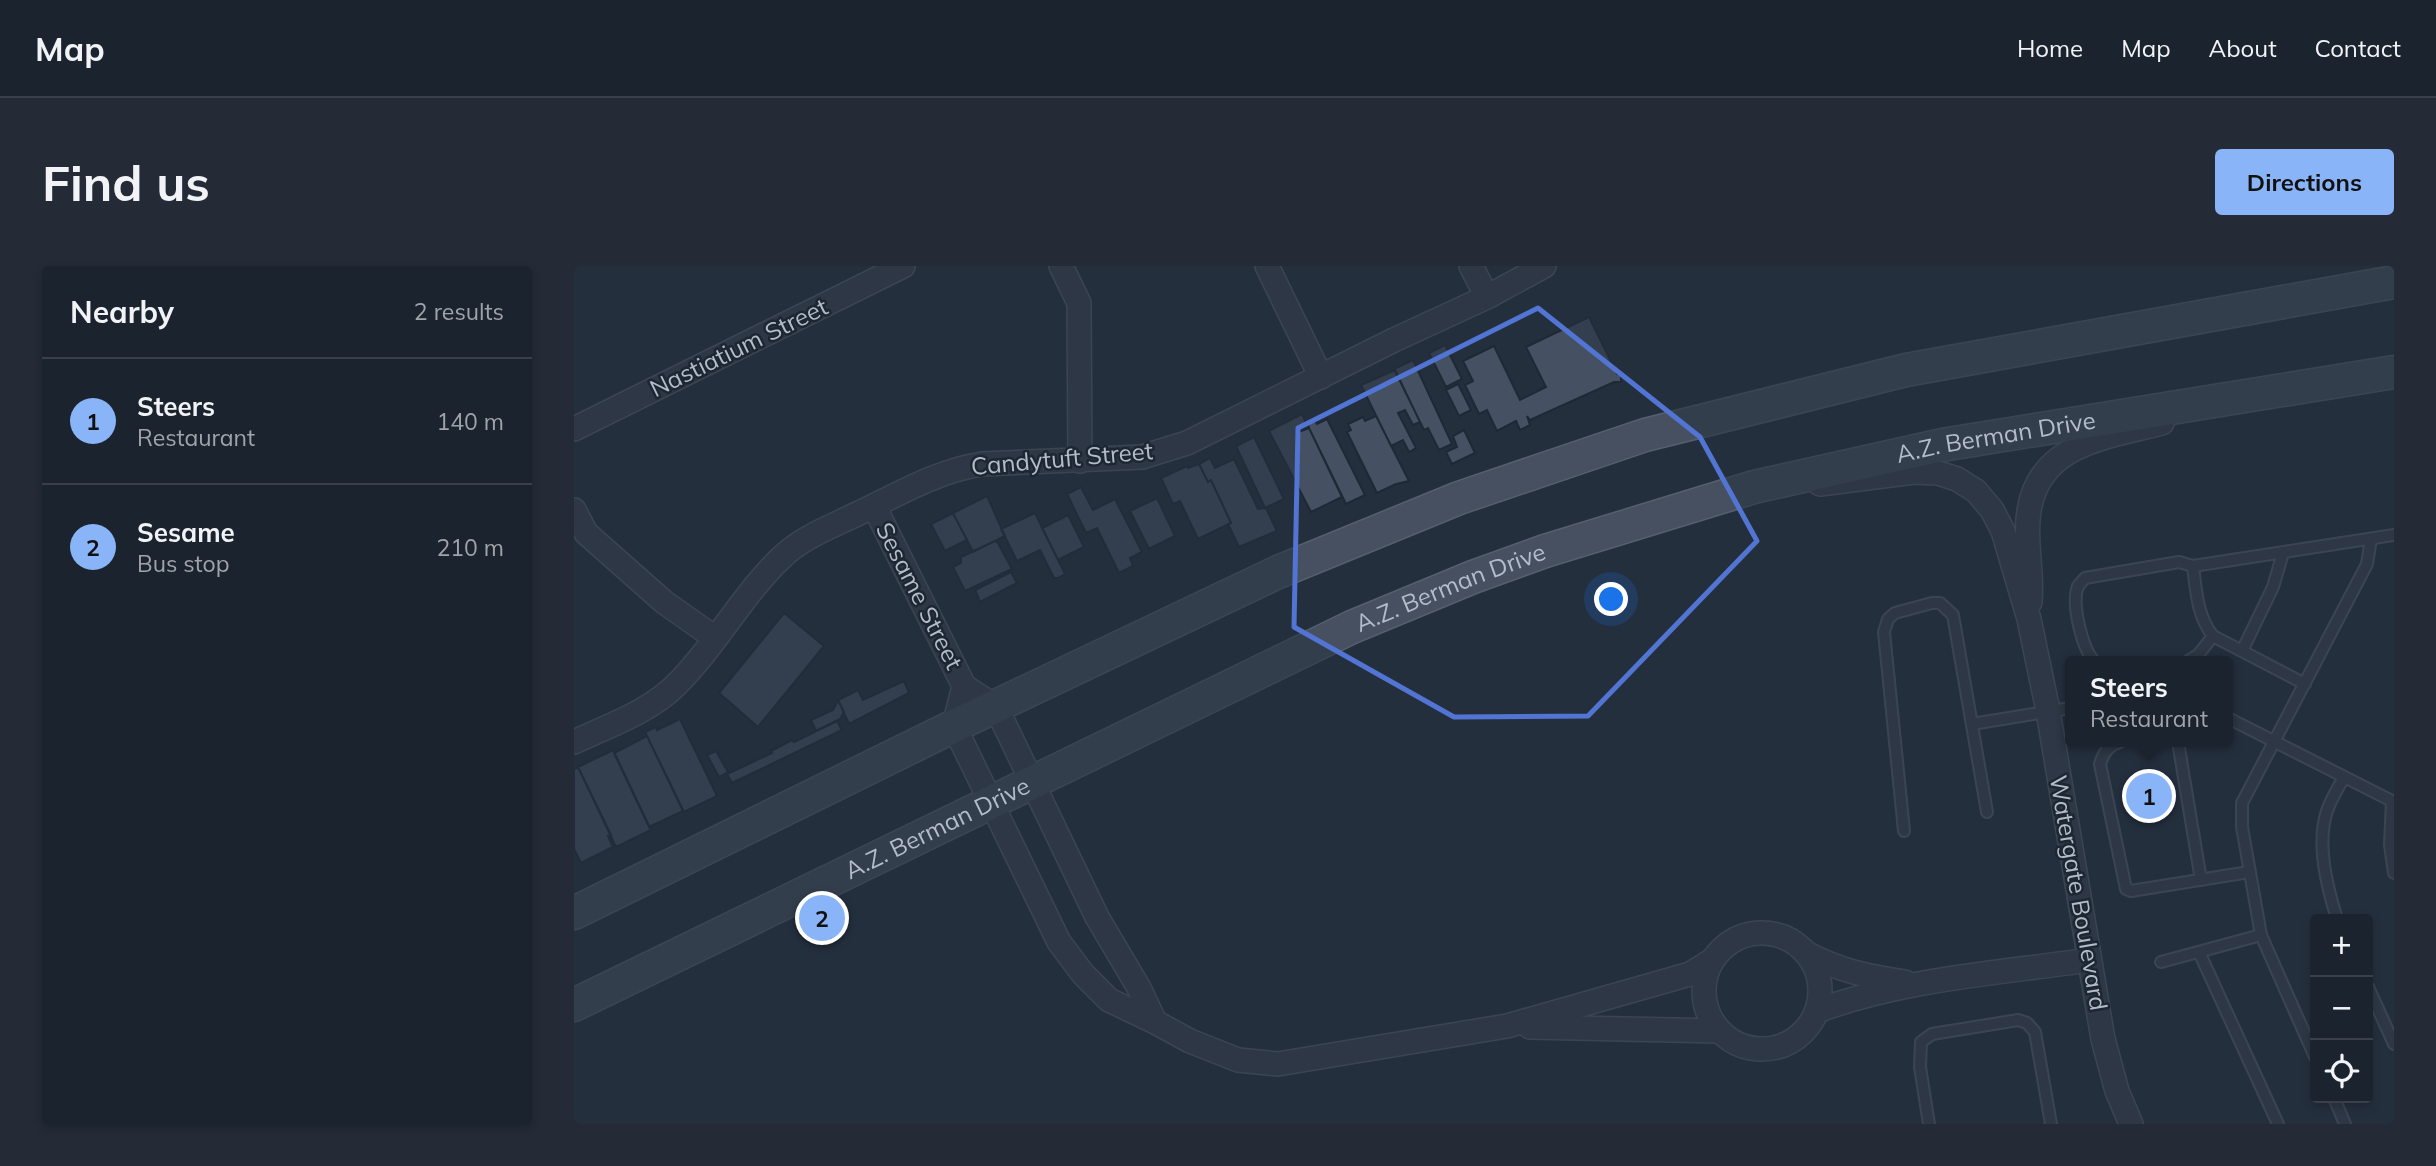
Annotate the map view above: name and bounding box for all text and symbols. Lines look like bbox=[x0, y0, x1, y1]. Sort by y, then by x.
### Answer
text: Map bbox=[35, 28, 105, 69]
text: Home bbox=[2017, 33, 2083, 63]
text: Map bbox=[2121, 33, 2171, 63]
text: About bbox=[2209, 33, 2277, 63]
text: Contact bbox=[2315, 33, 2401, 63]
button: Directions bbox=[2215, 149, 2394, 215]
text: Find us bbox=[42, 152, 210, 213]
street label: Nastiatium Street bbox=[645, 291, 832, 403]
text: Nearby bbox=[70, 293, 174, 331]
text: 2 results bbox=[414, 297, 504, 326]
text: Steers bbox=[137, 390, 215, 423]
street label: A.Z. Berman Drive bbox=[1893, 404, 2098, 469]
text: 1 bbox=[86, 407, 100, 436]
text: 140 m bbox=[436, 407, 504, 436]
text: Restaurant bbox=[137, 423, 255, 452]
street label: Candytuft Street bbox=[970, 435, 1154, 481]
text: Sesame bbox=[137, 516, 235, 549]
street label: Sesame Street bbox=[870, 517, 970, 674]
text: 2 bbox=[86, 533, 100, 562]
text: 210 m bbox=[436, 533, 504, 562]
street label: A.Z. Berman Drive bbox=[1350, 536, 1549, 638]
text: Bus stop bbox=[137, 549, 229, 578]
your location bbox=[1594, 582, 1628, 616]
popup bbox=[2065, 656, 2233, 747]
text: Steers bbox=[2090, 671, 2168, 704]
text: Restaurant bbox=[2090, 704, 2208, 733]
street label: A.Z. Berman Drive bbox=[840, 770, 1034, 885]
pin: 1 bbox=[2126, 770, 2172, 822]
street label: Watergate Boulevard bbox=[2044, 773, 2114, 1013]
pin: 2 bbox=[799, 892, 845, 944]
map controls bbox=[2310, 914, 2373, 1103]
button: + bbox=[2310, 914, 2373, 977]
button: − bbox=[2310, 977, 2373, 1040]
button: locate bbox=[2310, 1040, 2373, 1103]

